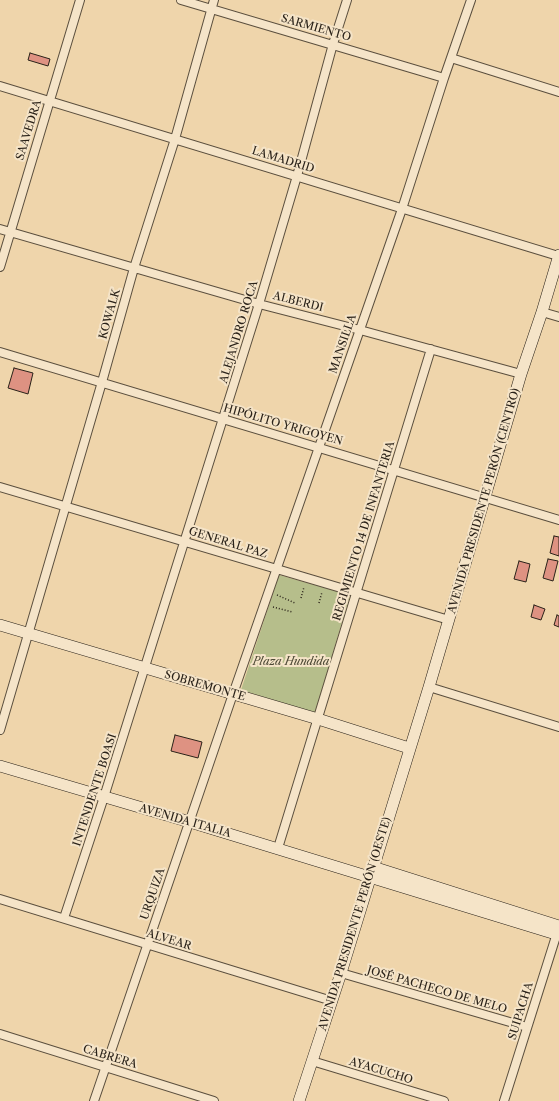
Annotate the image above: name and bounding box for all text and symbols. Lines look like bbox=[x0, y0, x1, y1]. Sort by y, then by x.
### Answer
street label: SARMIENTO bbox=[280, 12, 352, 44]
street label: SAAVEDRA bbox=[14, 98, 44, 162]
street label: LAMADRID bbox=[250, 144, 316, 176]
street label: ALEJANDRO ROCA bbox=[217, 279, 261, 385]
street label: KOWALK bbox=[97, 287, 123, 341]
street label: ALBERDI bbox=[271, 289, 325, 315]
street label: MANSILLA bbox=[327, 313, 359, 375]
street label: AVENIDA PRESIDENTE PERÓN (CENTRO) bbox=[445, 387, 523, 615]
street label: HIPÓLITO YRIGOYEN bbox=[222, 402, 344, 448]
street label: REGIMIENTO 14 DE INFANTERIA bbox=[330, 440, 398, 622]
street label: GENERAL PAZ bbox=[187, 525, 269, 561]
park label: Plaza Hundida bbox=[253, 655, 329, 669]
street label: SOBREMONTE bbox=[163, 668, 247, 704]
street label: INTENDENTE BOASI bbox=[71, 732, 119, 848]
street label: AVENIDA ITALIA bbox=[138, 802, 232, 840]
street label: AVENIDA PRESIDENTE PERÓN (OESTE) bbox=[316, 816, 394, 1032]
street label: URQUIZA bbox=[138, 866, 168, 922]
street label: ALVEAR bbox=[145, 927, 193, 953]
street label: JOSÉ PACHECO DE MELO bbox=[365, 964, 509, 1016]
street label: SUIPACHA bbox=[506, 980, 536, 1042]
street label: CABRERA bbox=[81, 1042, 139, 1072]
street label: AYACUCHO bbox=[348, 1055, 414, 1087]

